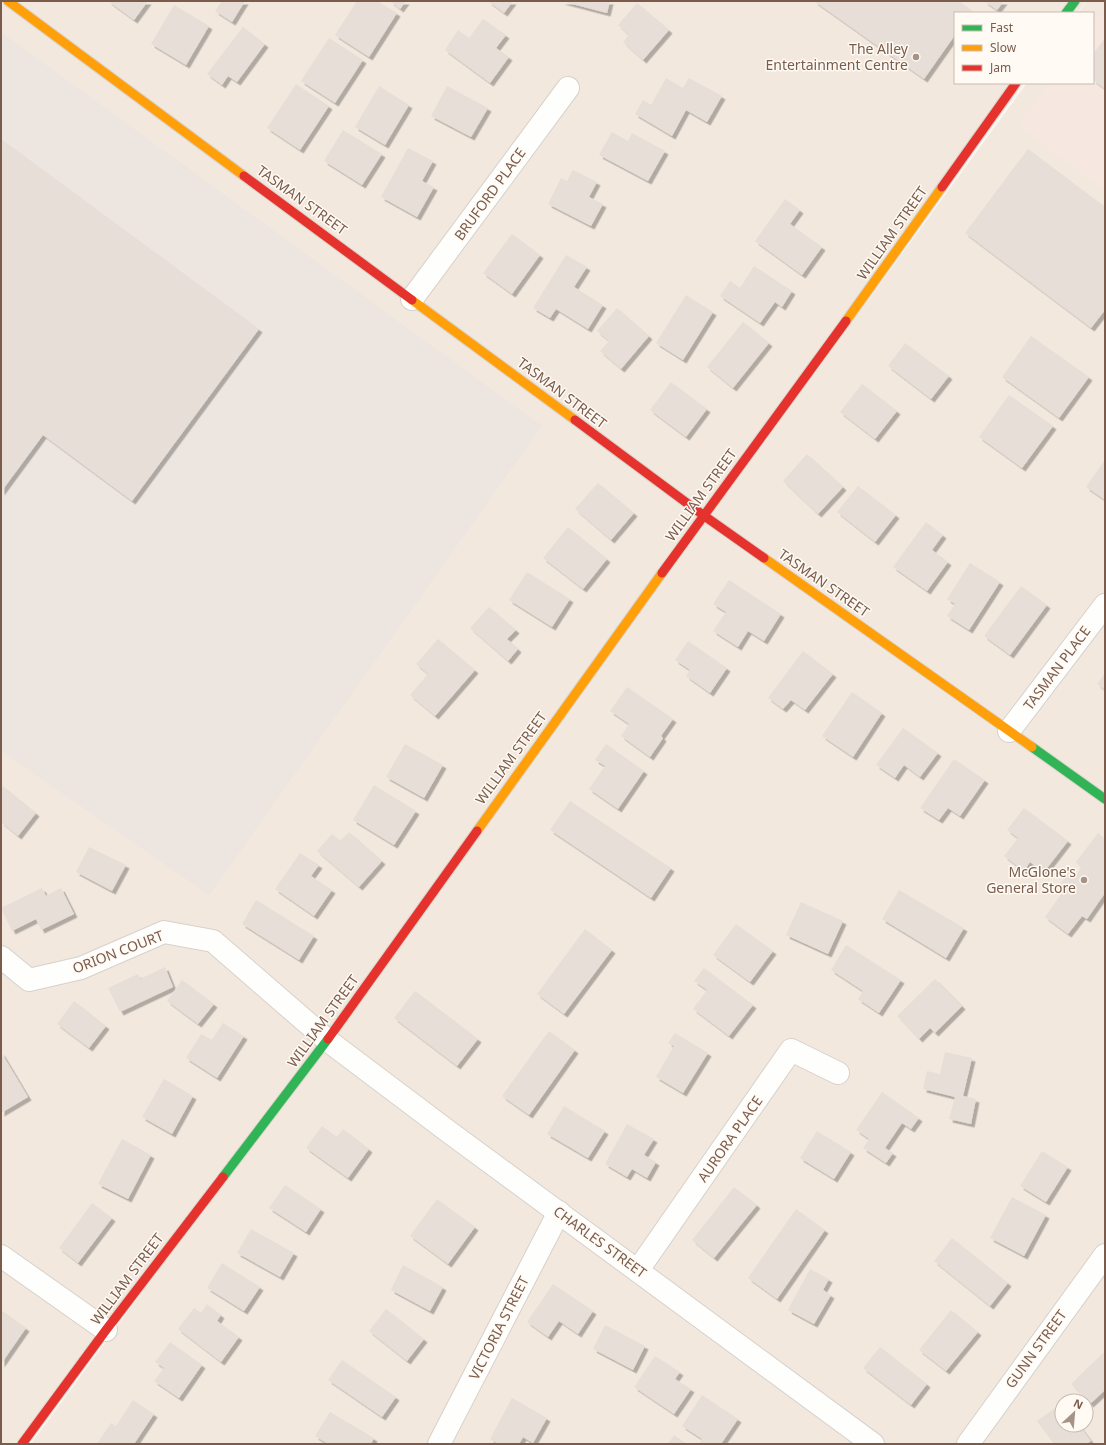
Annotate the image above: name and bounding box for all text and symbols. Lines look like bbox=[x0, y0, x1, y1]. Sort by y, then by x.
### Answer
legend bbox=[954, 12, 1094, 84]
text: Fast bbox=[990, 19, 1014, 36]
place label: The Alley Entertainment Centre bbox=[765, 39, 909, 74]
text: Slow bbox=[990, 39, 1017, 56]
marker: The Alley Entertainment Centre bbox=[911, 52, 921, 62]
text: Jam bbox=[989, 59, 1011, 76]
street label: BRUFORD PLACE bbox=[450, 144, 530, 244]
street label: TASMAN STREET bbox=[253, 160, 351, 239]
street label: WILLIAM STREET bbox=[852, 182, 931, 283]
street label: TASMAN STREET bbox=[514, 353, 611, 432]
street label: WILLIAM STREET bbox=[661, 444, 741, 545]
street label: TASMAN STREET bbox=[775, 544, 874, 621]
street label: TASMAN PLACE bbox=[1019, 622, 1094, 714]
street label: WILLIAM STREET bbox=[471, 707, 551, 808]
place label: McGlone's General Store bbox=[986, 862, 1076, 897]
marker: McGlone's General Store bbox=[1079, 875, 1089, 885]
street label: ORION COURT bbox=[70, 925, 166, 978]
street label: WILLIAM STREET bbox=[283, 970, 363, 1071]
street label: AURORA PLACE bbox=[693, 1092, 766, 1186]
street label: CHARLES STREET bbox=[550, 1201, 651, 1282]
street label: WILLIAM STREET bbox=[86, 1229, 167, 1328]
street label: VICTORIA STREET bbox=[464, 1272, 533, 1383]
street label: GUNN STREET bbox=[1001, 1305, 1071, 1392]
north arrow bbox=[1054, 1393, 1094, 1433]
text: N bbox=[1071, 1395, 1086, 1412]

